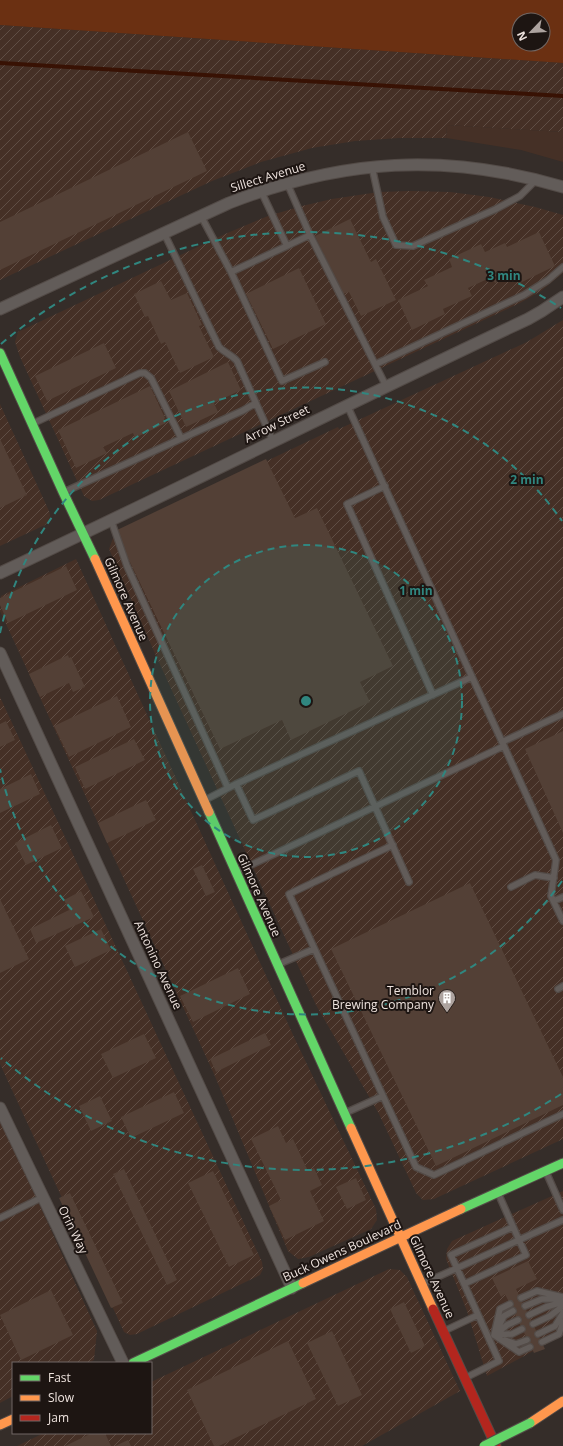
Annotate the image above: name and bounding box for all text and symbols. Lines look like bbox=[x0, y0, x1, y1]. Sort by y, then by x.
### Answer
north arrow bbox=[511, 12, 551, 52]
text: N bbox=[513, 29, 530, 44]
street label: Sillect Avenue bbox=[228, 157, 308, 196]
text: 3 min bbox=[487, 267, 521, 284]
street label: Arrow Street bbox=[241, 400, 312, 447]
text: 2 min bbox=[510, 471, 544, 488]
street label: Gilmore Avenue bbox=[100, 554, 153, 643]
text: 1 min bbox=[399, 582, 433, 599]
centre of rings bbox=[299, 694, 313, 708]
street label: Gilmore Avenue bbox=[233, 850, 286, 939]
street label: Antonino Avenue bbox=[130, 918, 187, 1012]
place label: Temblor Brewing Company bbox=[332, 982, 435, 1013]
building icon: Temblor Brewing Company bbox=[437, 988, 457, 1013]
street label: Orin Way bbox=[55, 1203, 93, 1258]
street label: Buck Owens Boulevard bbox=[280, 1216, 404, 1285]
street label: Gilmore Avenue bbox=[406, 1233, 459, 1321]
legend bbox=[12, 1362, 152, 1434]
text: Fast bbox=[48, 1369, 71, 1386]
text: Slow bbox=[48, 1389, 75, 1406]
text: Jam bbox=[47, 1409, 69, 1426]

